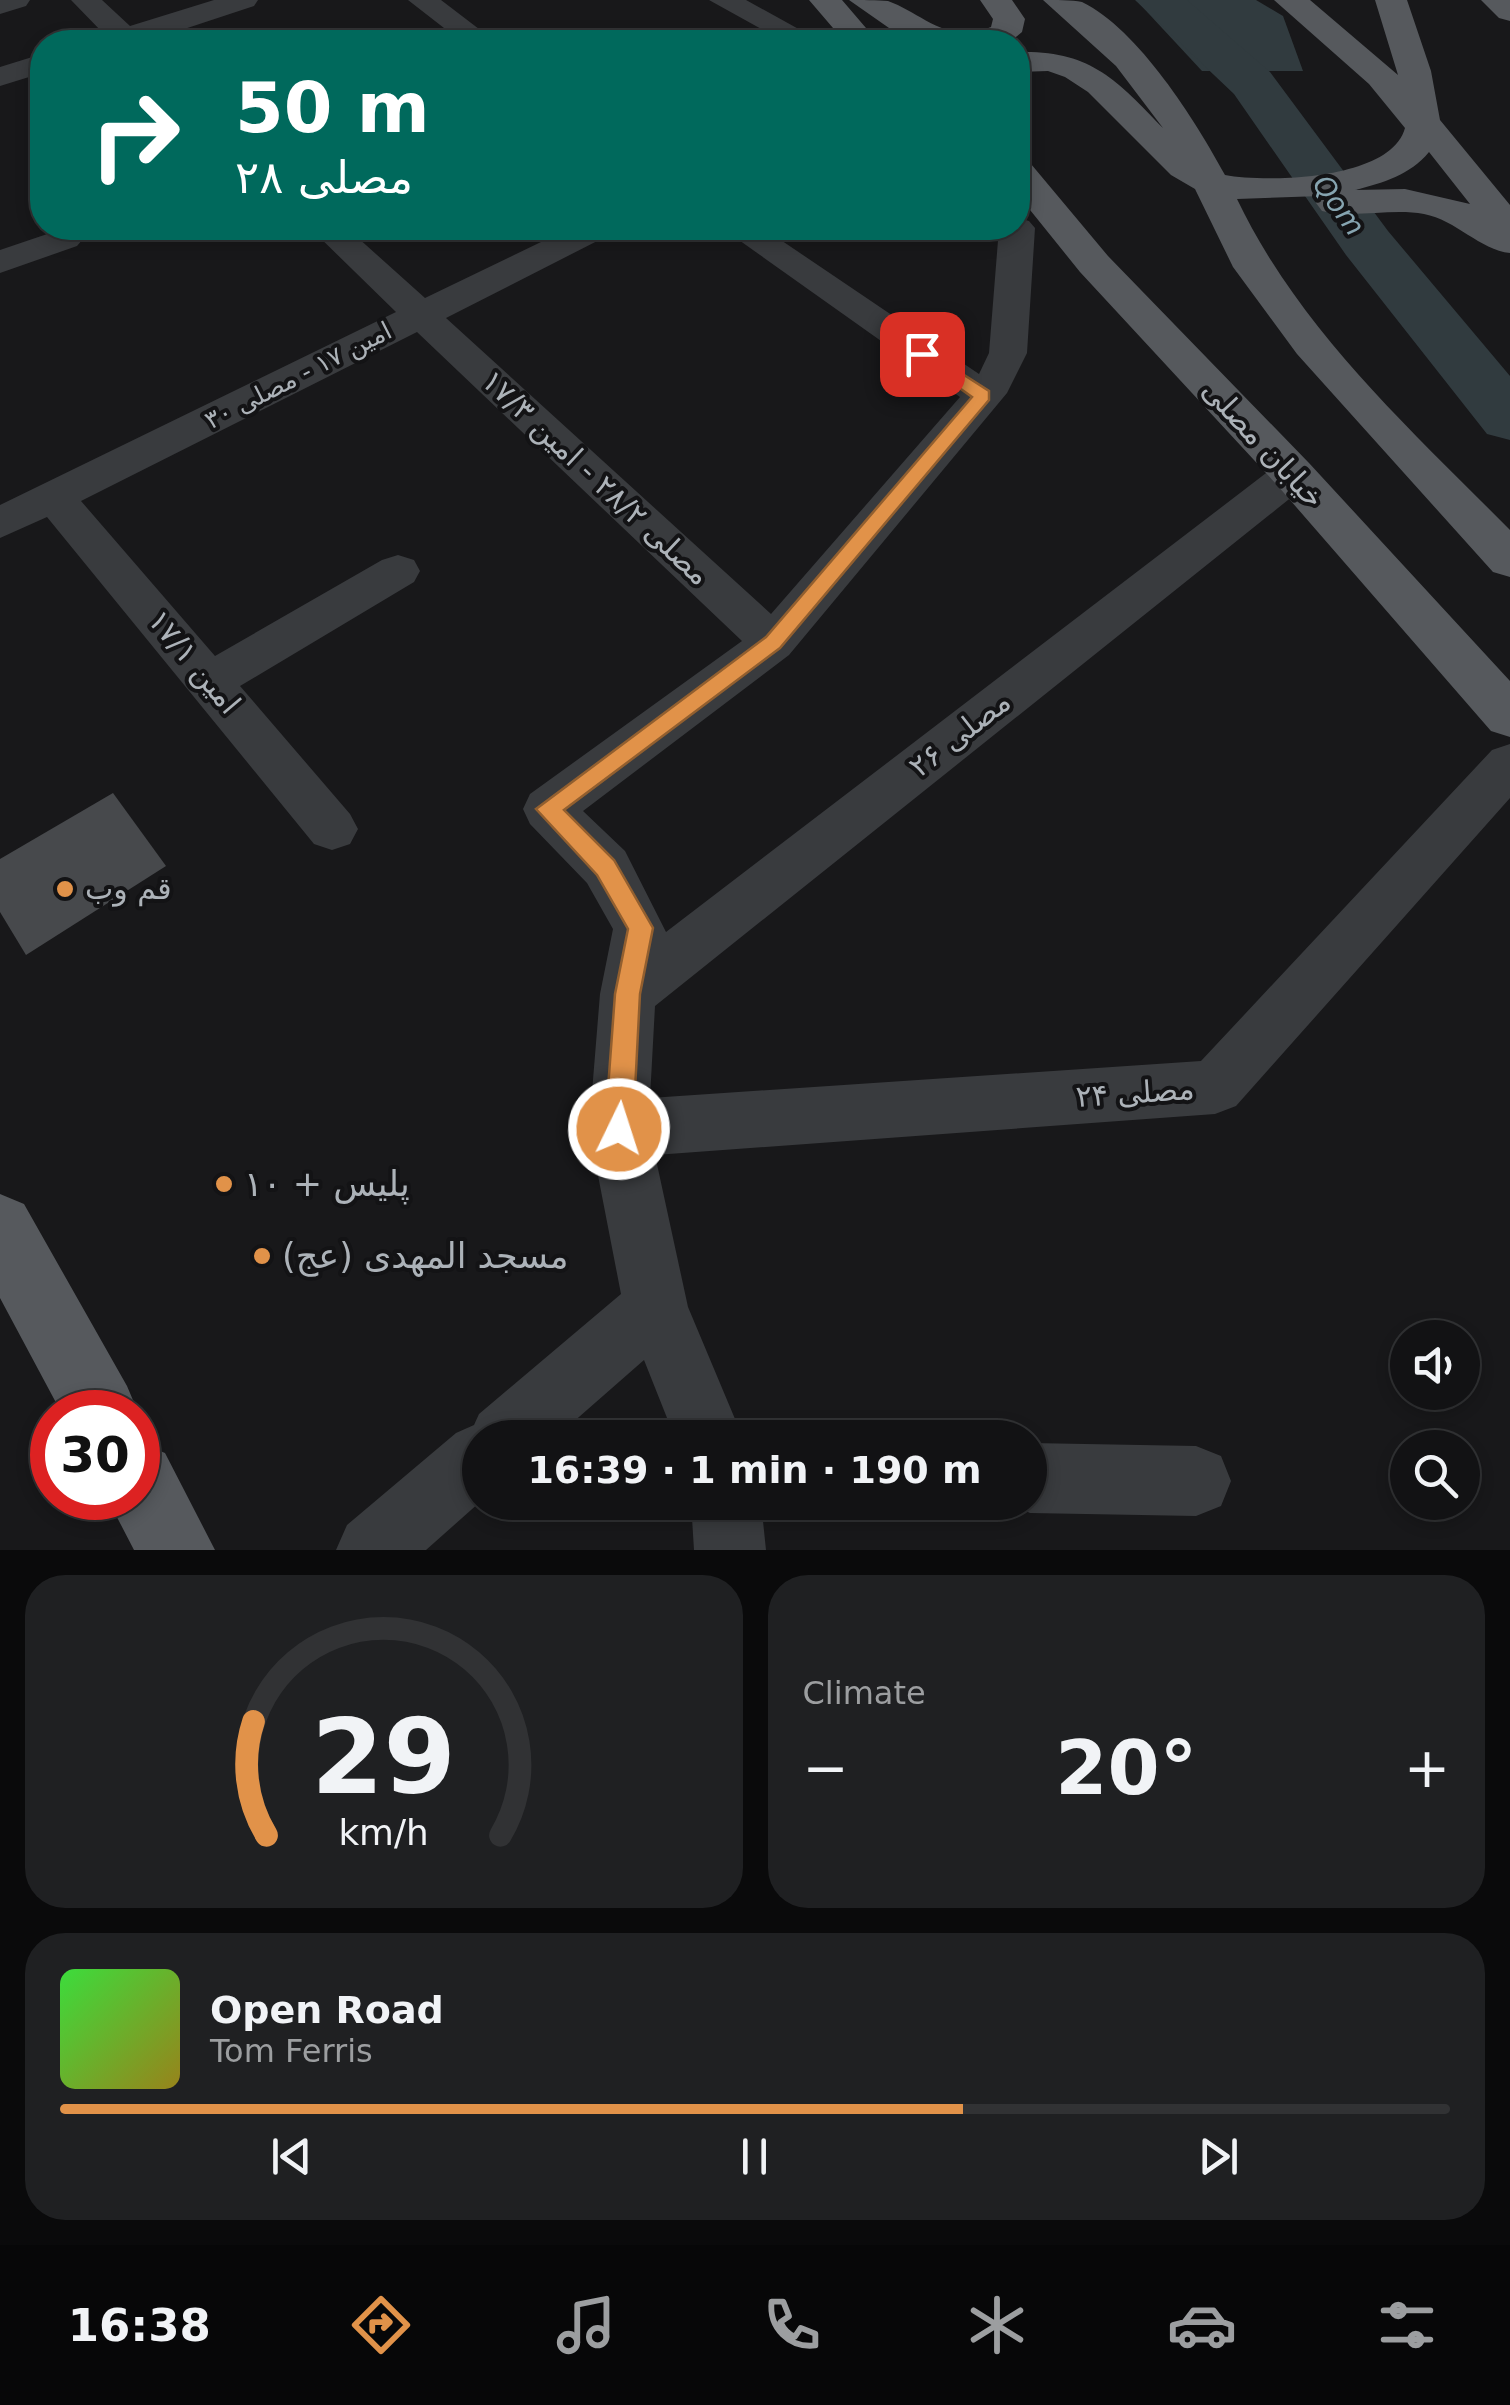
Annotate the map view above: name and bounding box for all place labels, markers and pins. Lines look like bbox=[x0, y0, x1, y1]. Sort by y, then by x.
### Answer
pin bbox=[880, 312, 965, 397]
place label: قم وب bbox=[85, 871, 172, 907]
marker: قم وب bbox=[54, 878, 76, 900]
place label: پلیس + ۱۰ bbox=[244, 1164, 410, 1205]
marker: پلیس + ۱۰ bbox=[213, 1173, 235, 1195]
place label: مسجد المهدی (عج) bbox=[282, 1236, 569, 1277]
marker: مسجد المهدی (عج) bbox=[251, 1245, 273, 1267]

